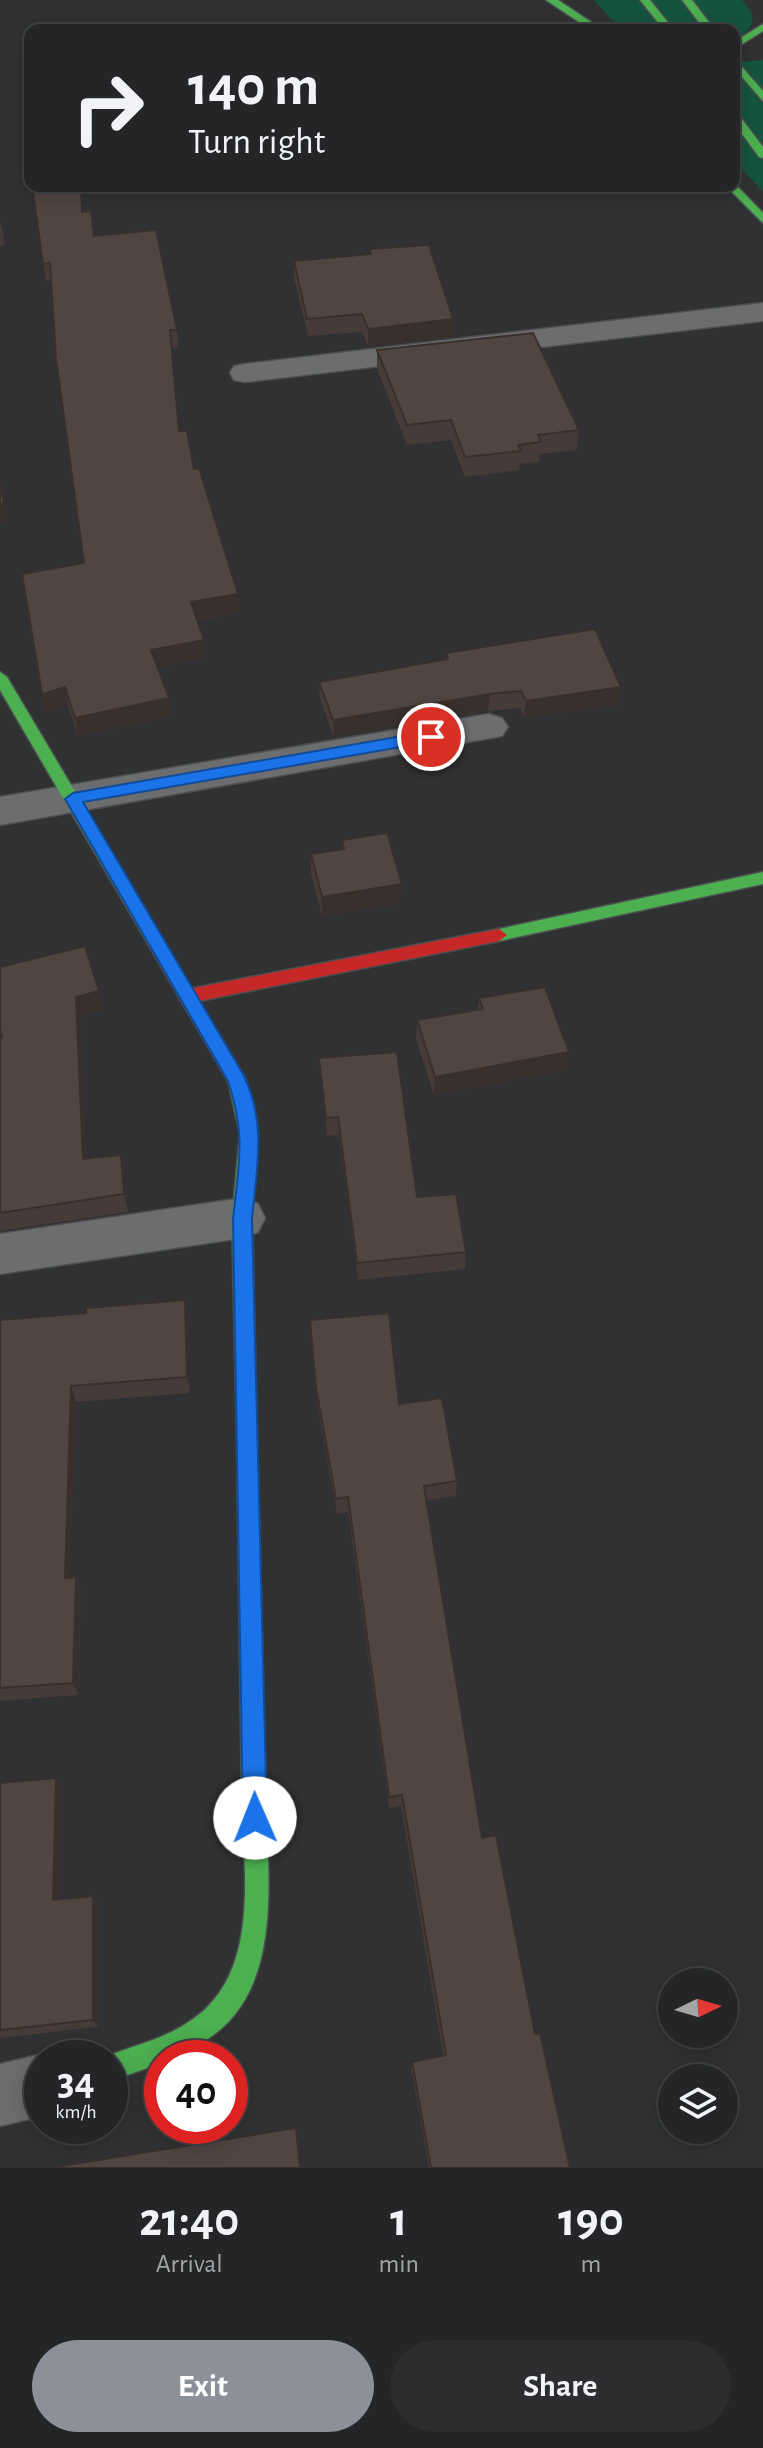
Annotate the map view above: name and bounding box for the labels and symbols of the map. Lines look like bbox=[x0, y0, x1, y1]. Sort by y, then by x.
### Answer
pin bbox=[397, 703, 465, 771]
position arrow bbox=[213, 1776, 297, 1860]
north arrow bbox=[658, 1968, 738, 2048]
speed limit sign: 40 bbox=[144, 2040, 248, 2144]

